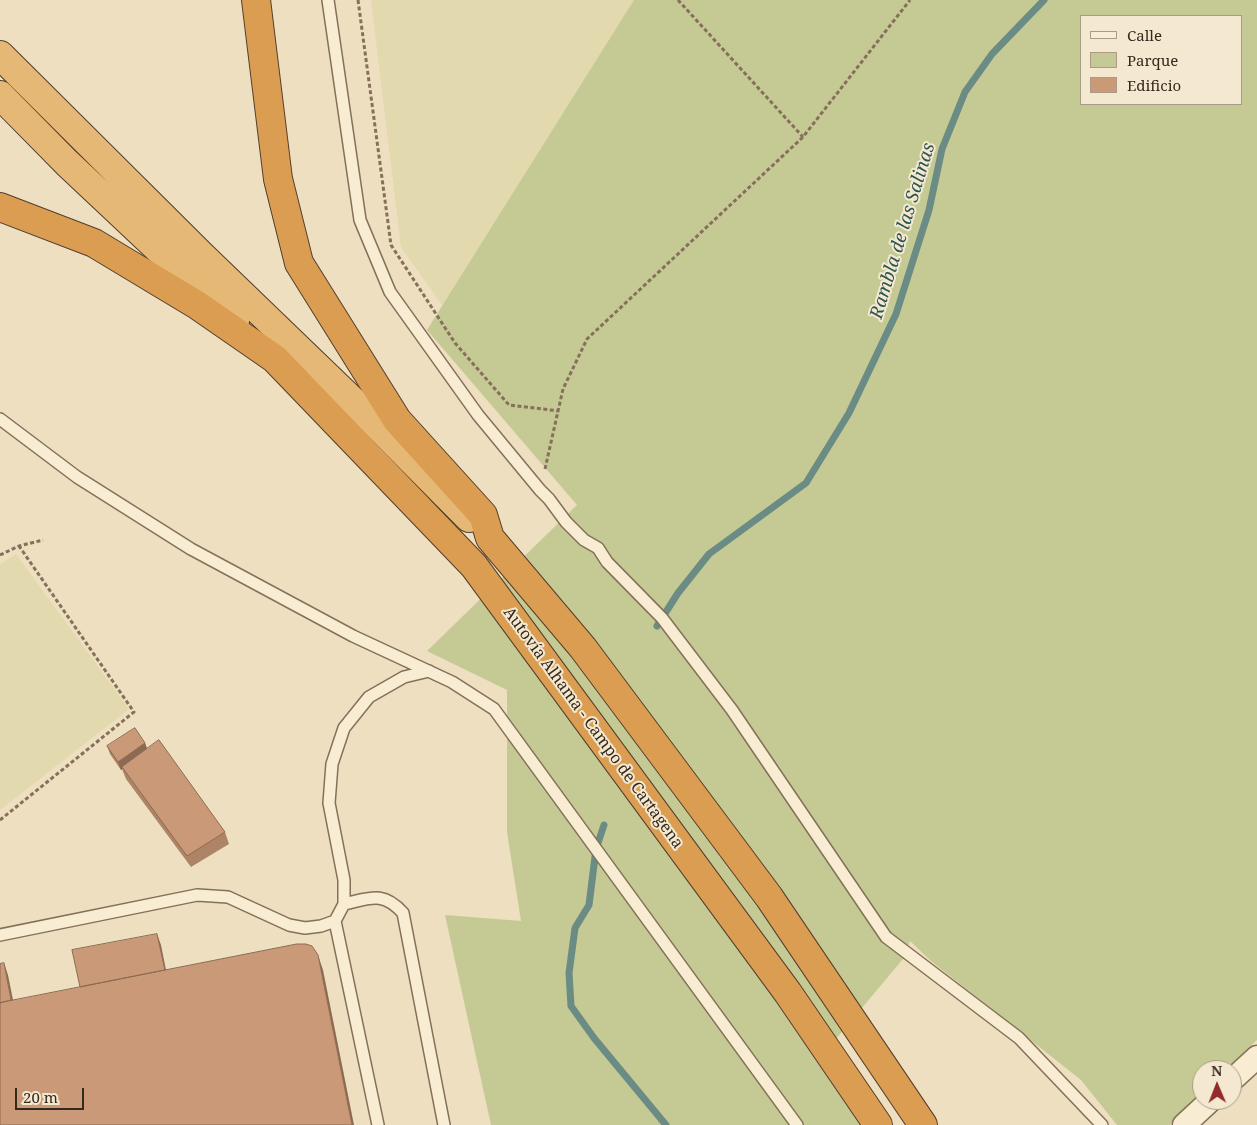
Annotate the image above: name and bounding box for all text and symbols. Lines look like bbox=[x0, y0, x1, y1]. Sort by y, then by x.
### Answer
legend bbox=[1080, 15, 1242, 105]
text: Calle bbox=[1127, 25, 1162, 45]
text: Parque bbox=[1127, 50, 1178, 70]
text: Edificio bbox=[1127, 75, 1181, 95]
water label: Rambla de las Salinas bbox=[866, 140, 940, 322]
street label: Autovía Alhama - Campo de Cartagena bbox=[499, 604, 687, 852]
north arrow bbox=[1192, 1060, 1242, 1110]
text: N bbox=[1211, 1061, 1222, 1080]
scale bar bbox=[18, 1078, 86, 1110]
text: 20 m bbox=[23, 1087, 58, 1107]

